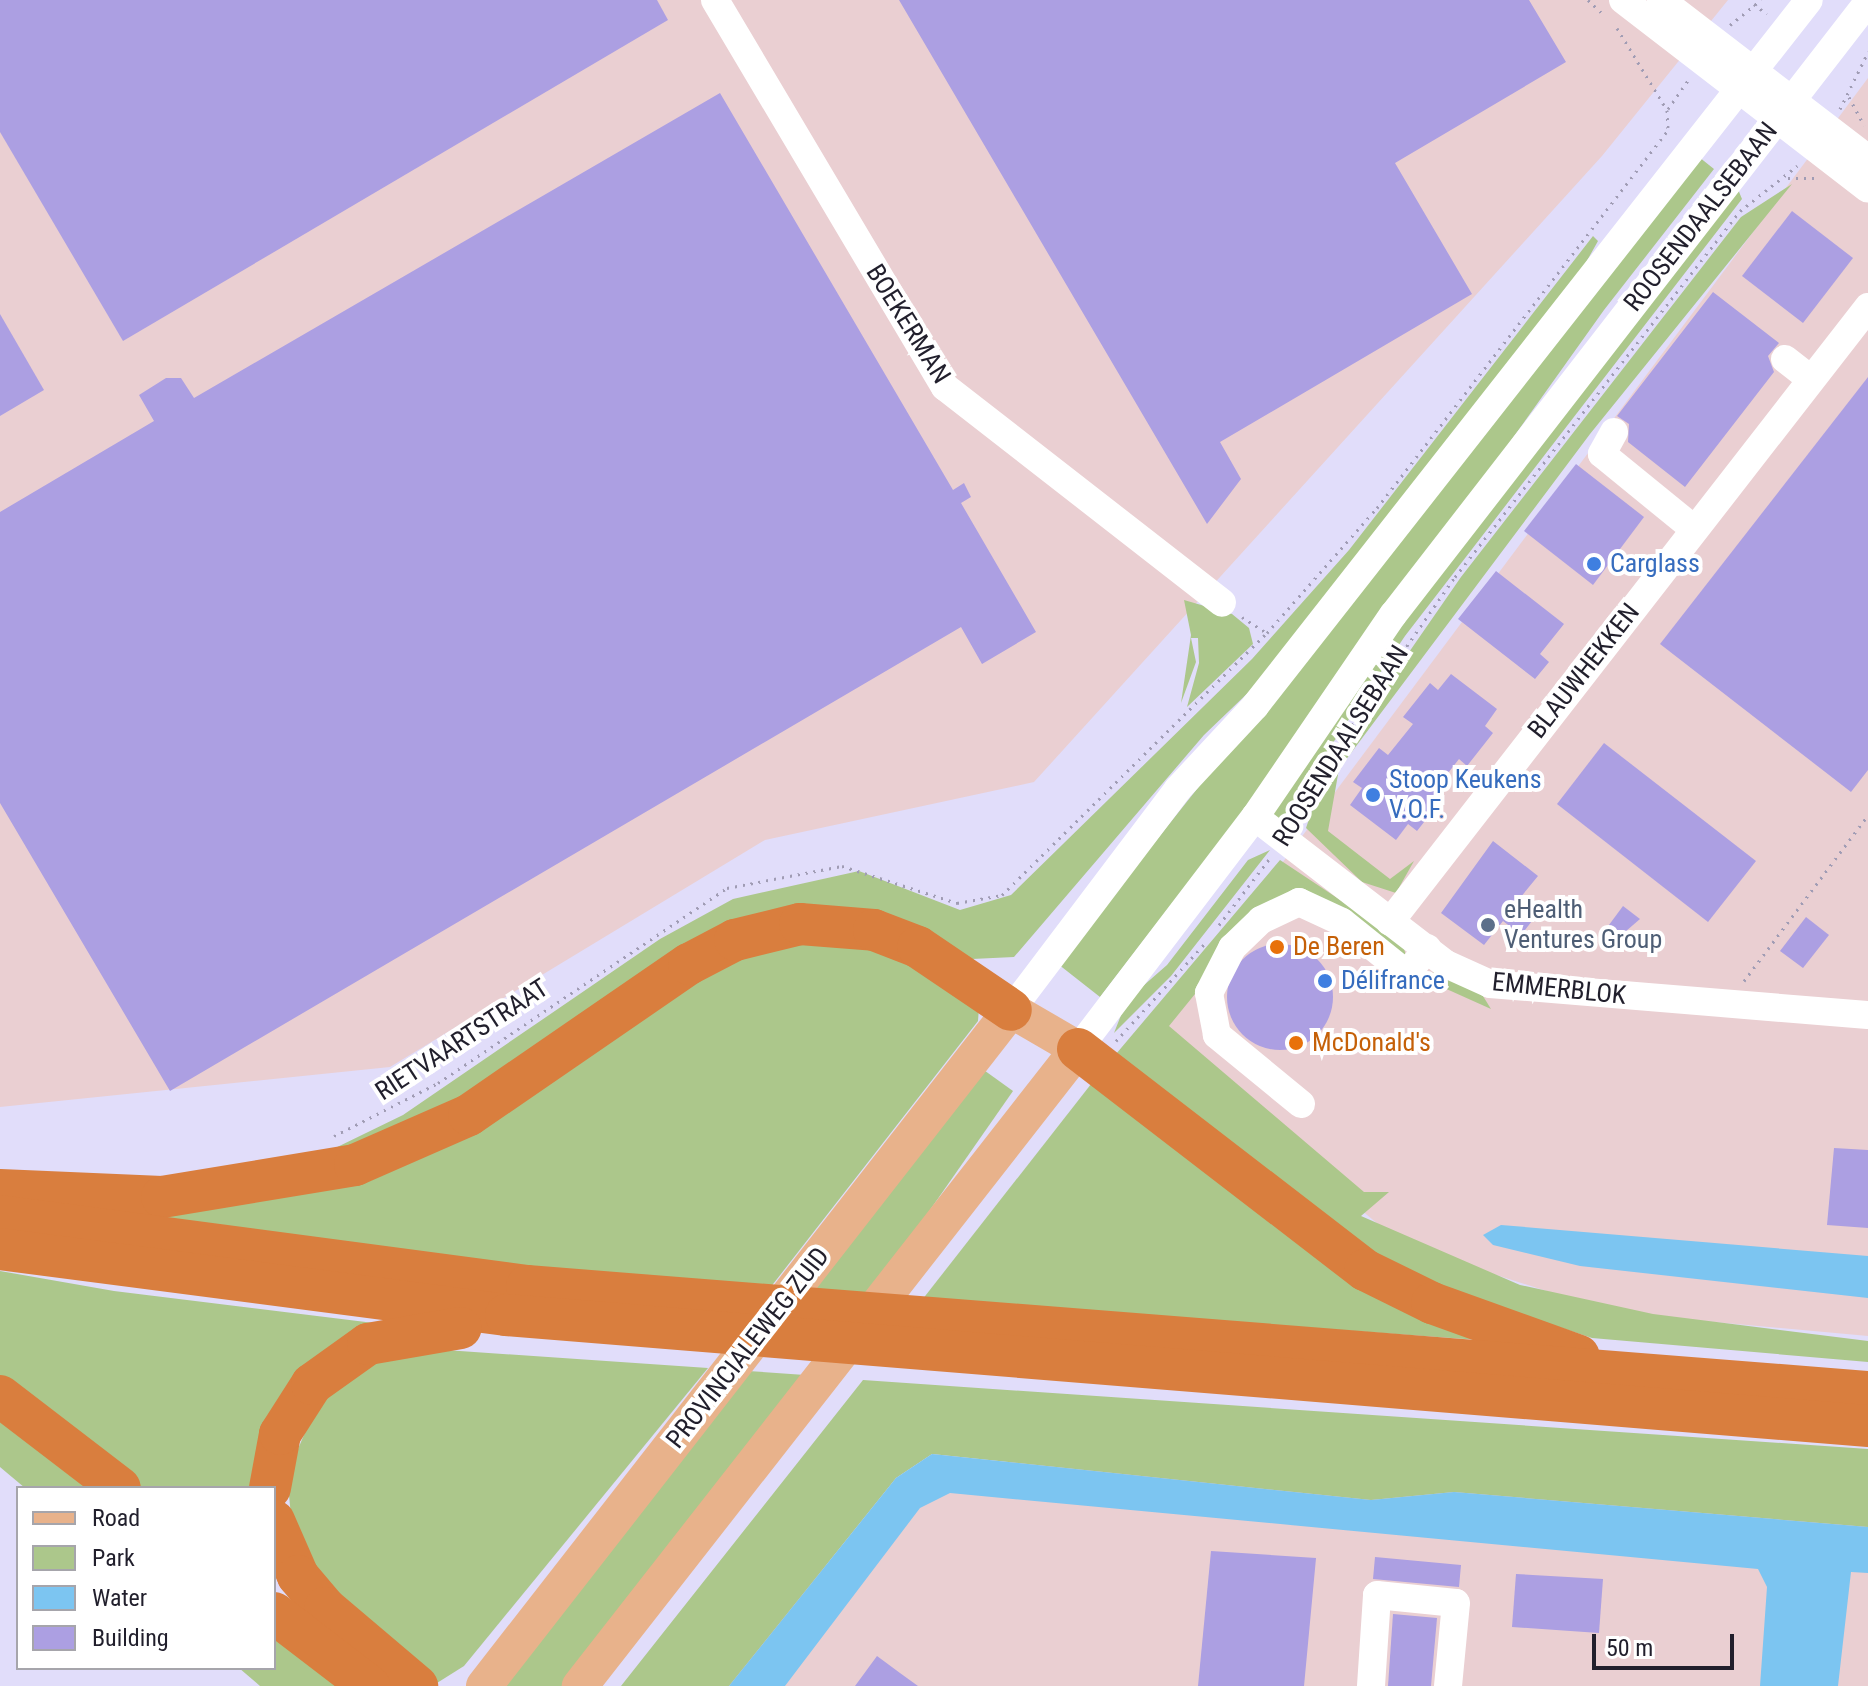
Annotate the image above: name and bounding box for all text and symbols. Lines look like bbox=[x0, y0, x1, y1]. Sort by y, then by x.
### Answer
street label: ROOSENDAALSEBAAN bbox=[1618, 116, 1784, 318]
street label: BOEKERMAN bbox=[859, 259, 957, 389]
place label: Carglass bbox=[1610, 548, 1700, 580]
marker: Carglass bbox=[1585, 555, 1603, 573]
street label: BLAUWHEKKEN bbox=[1522, 597, 1646, 745]
street label: ROOSENDAALSEBAAN bbox=[1267, 640, 1415, 852]
place label: Stoop Keukens V.O.F. bbox=[1389, 764, 1542, 826]
marker: Stoop Keukens V.O.F. bbox=[1364, 786, 1382, 804]
place label: eHealth Ventures Group bbox=[1504, 894, 1662, 956]
marker: eHealth Ventures Group bbox=[1479, 916, 1497, 934]
place label: De Beren bbox=[1293, 931, 1385, 963]
marker: De Beren bbox=[1268, 938, 1286, 956]
place label: Délifrance bbox=[1341, 965, 1445, 997]
street label: EMMERBLOK bbox=[1491, 966, 1627, 1012]
marker: Délifrance bbox=[1316, 972, 1334, 990]
street label: RIETVAARTSTRAAT bbox=[370, 973, 554, 1107]
place label: McDonald's bbox=[1312, 1027, 1431, 1059]
marker: McDonald's bbox=[1287, 1034, 1305, 1052]
street label: PROVINCIALEWEG ZUID bbox=[660, 1241, 836, 1455]
legend bbox=[16, 1486, 276, 1670]
text: Road bbox=[92, 1504, 140, 1532]
text: Park bbox=[92, 1544, 135, 1572]
text: Water bbox=[92, 1584, 147, 1612]
scale bar bbox=[1596, 1618, 1738, 1668]
text: Building bbox=[92, 1624, 169, 1652]
text: 50 m bbox=[1606, 1634, 1653, 1662]

